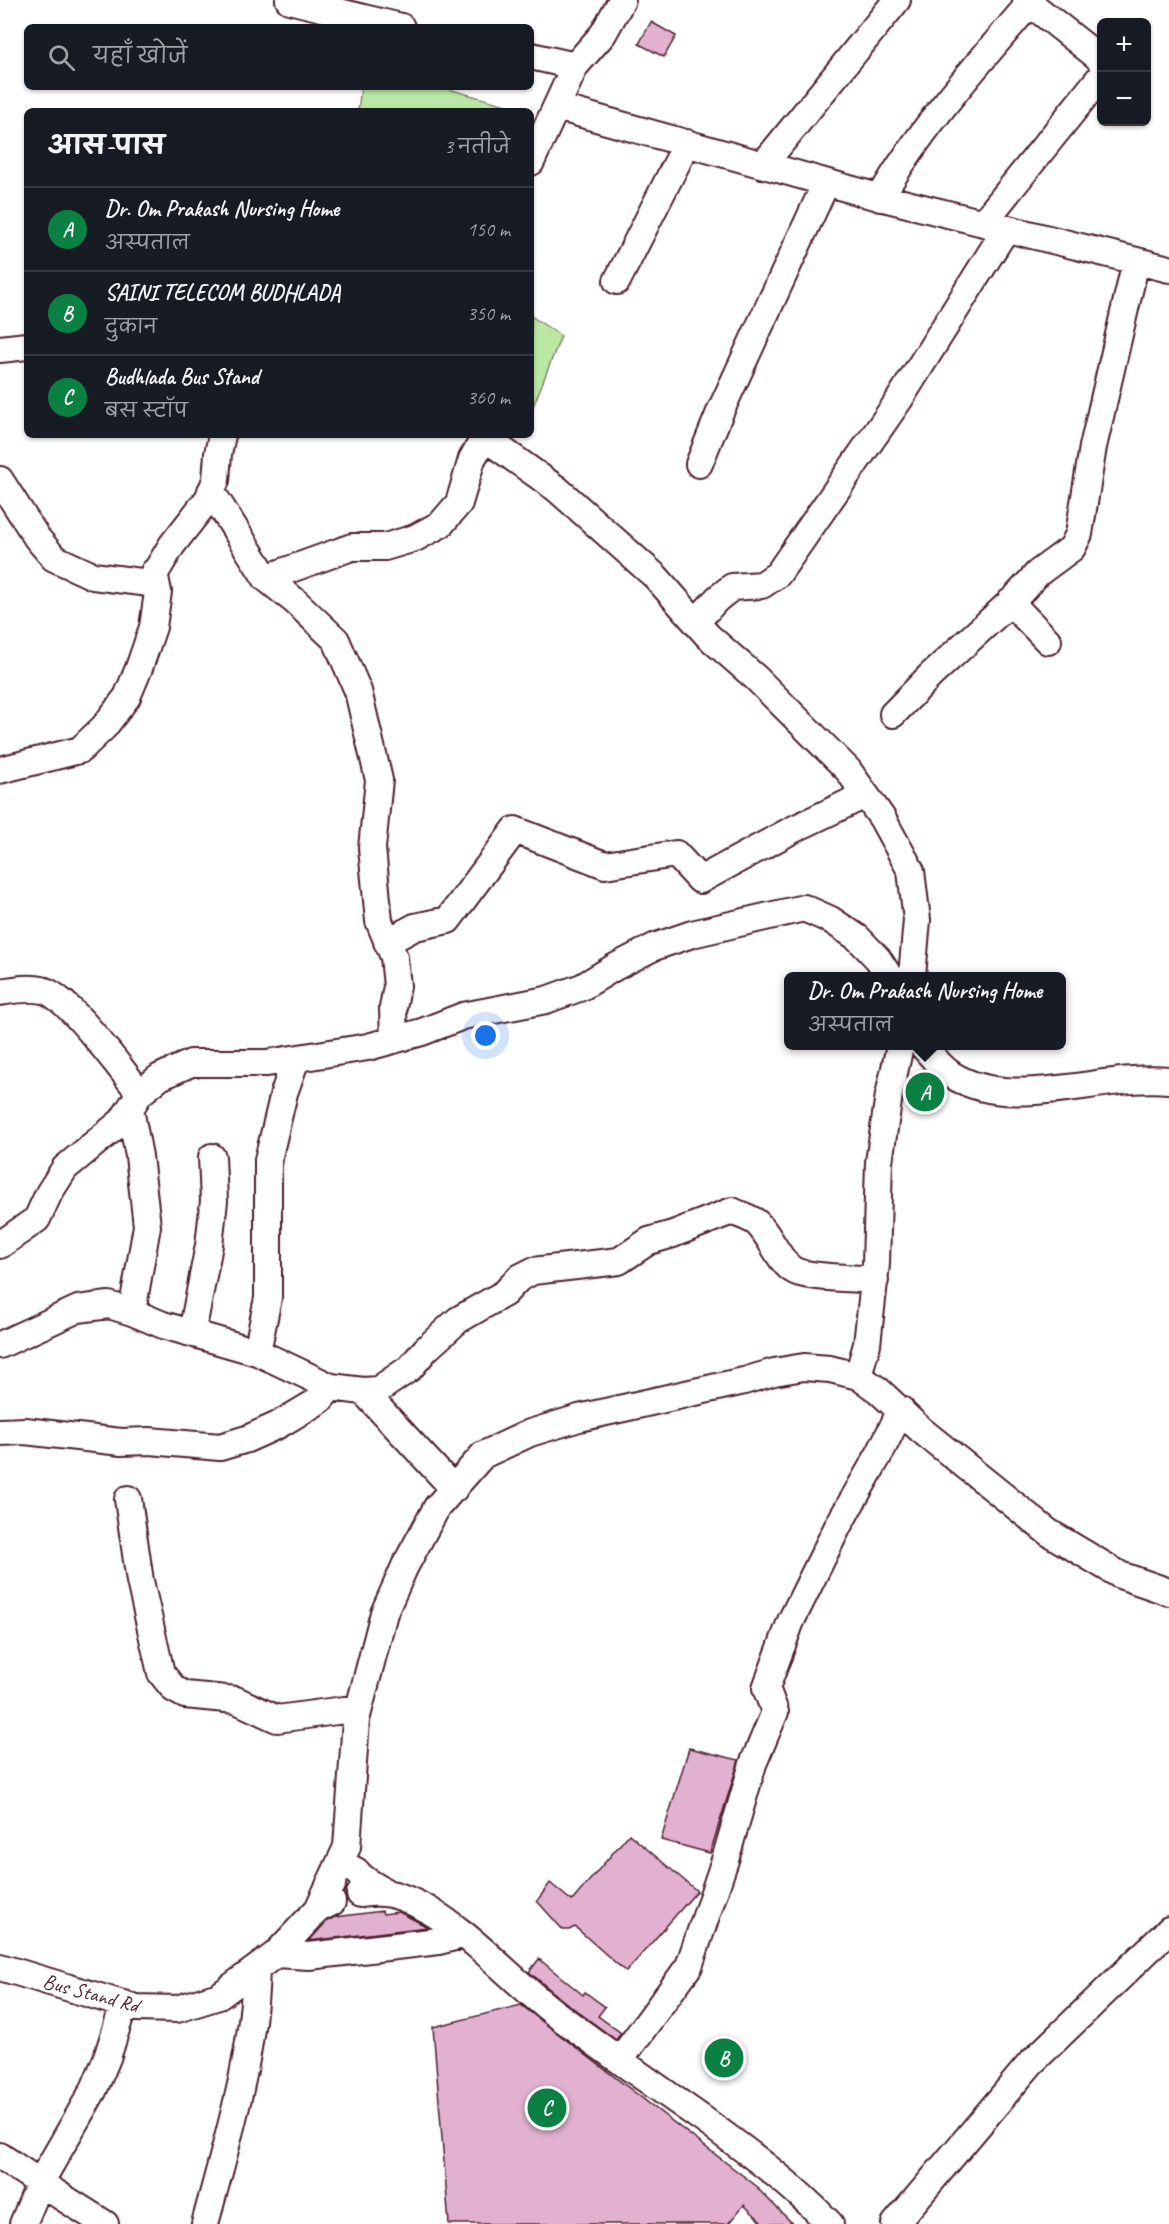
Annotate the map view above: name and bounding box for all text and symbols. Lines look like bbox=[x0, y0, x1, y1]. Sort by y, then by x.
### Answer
map controls bbox=[1097, 18, 1151, 126]
button: + bbox=[1097, 18, 1151, 72]
search box bbox=[24, 24, 534, 90]
icon: search bbox=[45, 41, 78, 74]
text: यहाँ खोजें bbox=[93, 42, 187, 70]
button: − bbox=[1097, 72, 1151, 126]
text: आस-पास bbox=[48, 129, 165, 162]
text: 3 नतीजे bbox=[444, 134, 510, 159]
text: Dr. Om Prakash Nursing Home bbox=[105, 195, 339, 223]
text: A bbox=[62, 217, 73, 242]
text: 150 m bbox=[467, 217, 510, 242]
text: अस्पताल bbox=[105, 230, 190, 255]
text: SAINI TELECOM BUDHLADA bbox=[105, 279, 340, 307]
text: B bbox=[62, 301, 73, 326]
text: 350 m bbox=[467, 301, 510, 326]
text: दुकान bbox=[105, 314, 157, 339]
text: Budhlada Bus Stand bbox=[105, 363, 259, 391]
text: C bbox=[63, 385, 72, 410]
text: 360 m bbox=[467, 385, 510, 410]
text: बस स्टॉप bbox=[105, 398, 188, 423]
popup bbox=[784, 972, 1066, 1050]
text: Dr. Om Prakash Nursing Home bbox=[808, 977, 1042, 1005]
text: अस्पताल bbox=[808, 1012, 893, 1037]
your location bbox=[471, 1021, 500, 1050]
pin: A bbox=[906, 1070, 944, 1114]
street label: Bus Stand Rd bbox=[40, 1968, 145, 2019]
pin: B bbox=[704, 2036, 744, 2080]
pin: C bbox=[528, 2086, 566, 2130]

